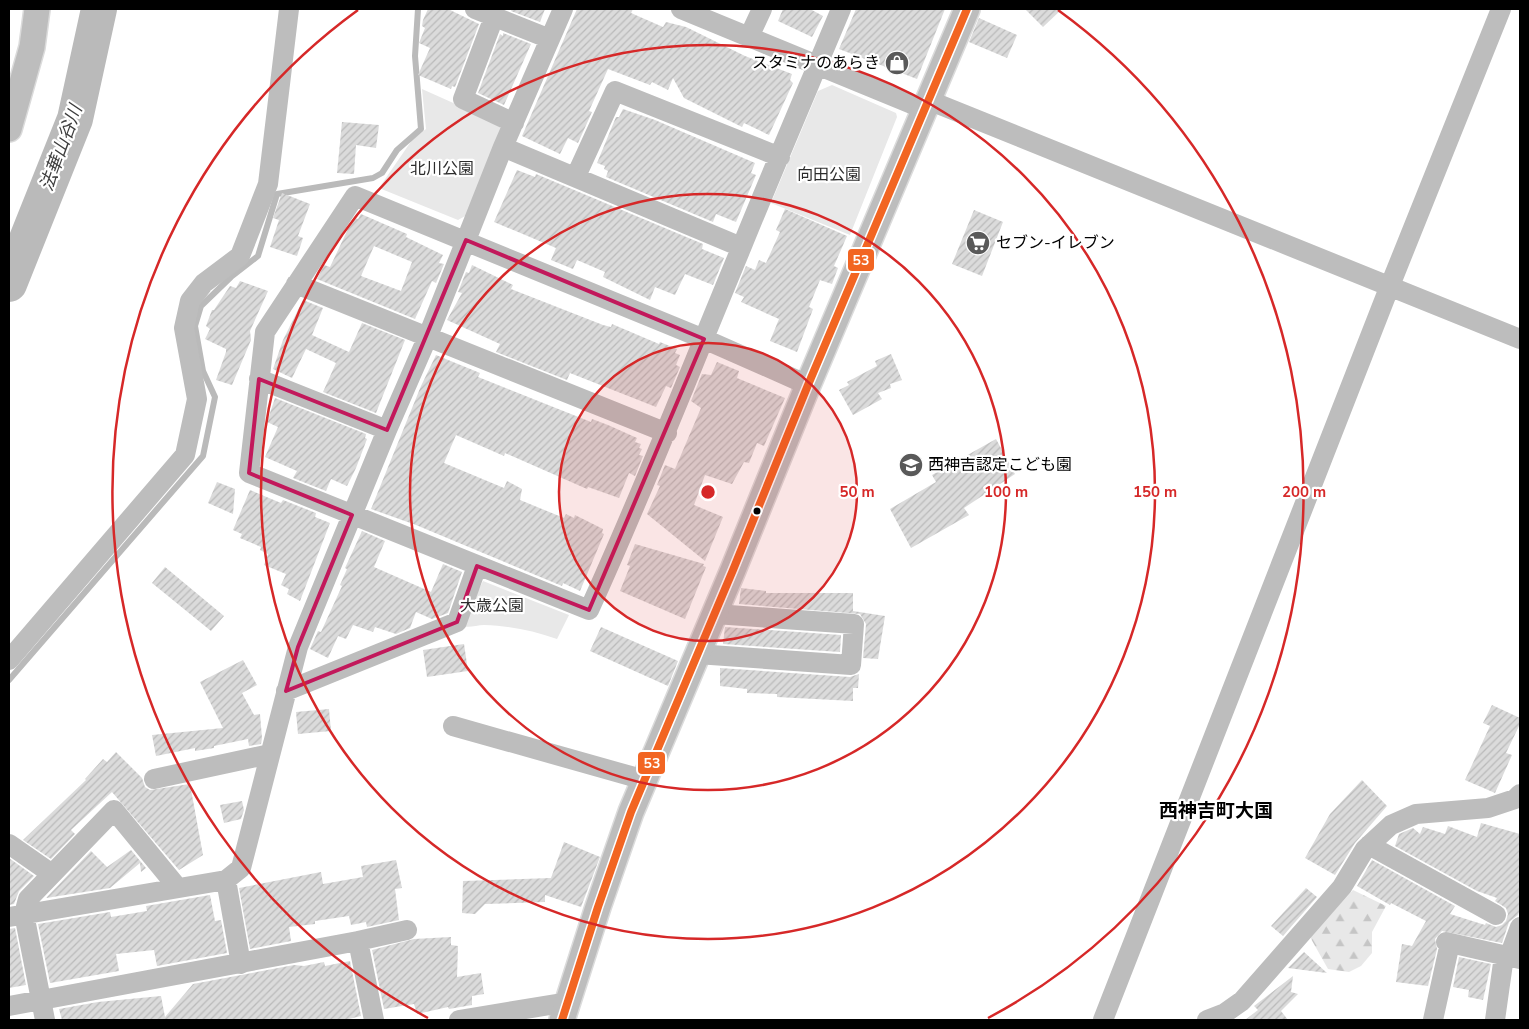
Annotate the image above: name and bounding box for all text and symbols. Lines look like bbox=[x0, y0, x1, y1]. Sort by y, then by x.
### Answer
shop icon: スタミナのあらき bbox=[884, 50, 910, 76]
place label: スタミナのあらき bbox=[752, 52, 880, 74]
water label: 法華山谷川 bbox=[34, 100, 88, 194]
park label: 北川公園 bbox=[410, 158, 474, 180]
park label: 向田公園 bbox=[797, 164, 861, 186]
supermarket icon: セブン-イレブン bbox=[965, 230, 991, 256]
place label: セブン-イレブン bbox=[996, 232, 1115, 254]
line badge: 53 bbox=[847, 248, 875, 272]
text: 53 bbox=[853, 251, 869, 270]
school or university icon: 西神吉認定こども園 bbox=[898, 452, 924, 478]
place label: 西神吉認定こども園 bbox=[928, 454, 1072, 476]
text: 50 m bbox=[839, 482, 875, 502]
text: 100 m bbox=[984, 482, 1028, 502]
text: 150 m bbox=[1133, 482, 1177, 502]
text: 200 m bbox=[1282, 482, 1326, 502]
centre of rings bbox=[699, 483, 717, 501]
unlabelled marker bbox=[752, 506, 762, 516]
park label: 大歳公園 bbox=[460, 595, 524, 617]
line badge: 53 bbox=[637, 751, 666, 775]
text: 53 bbox=[644, 754, 660, 773]
district label: 西神吉町大国 bbox=[1159, 798, 1273, 824]

